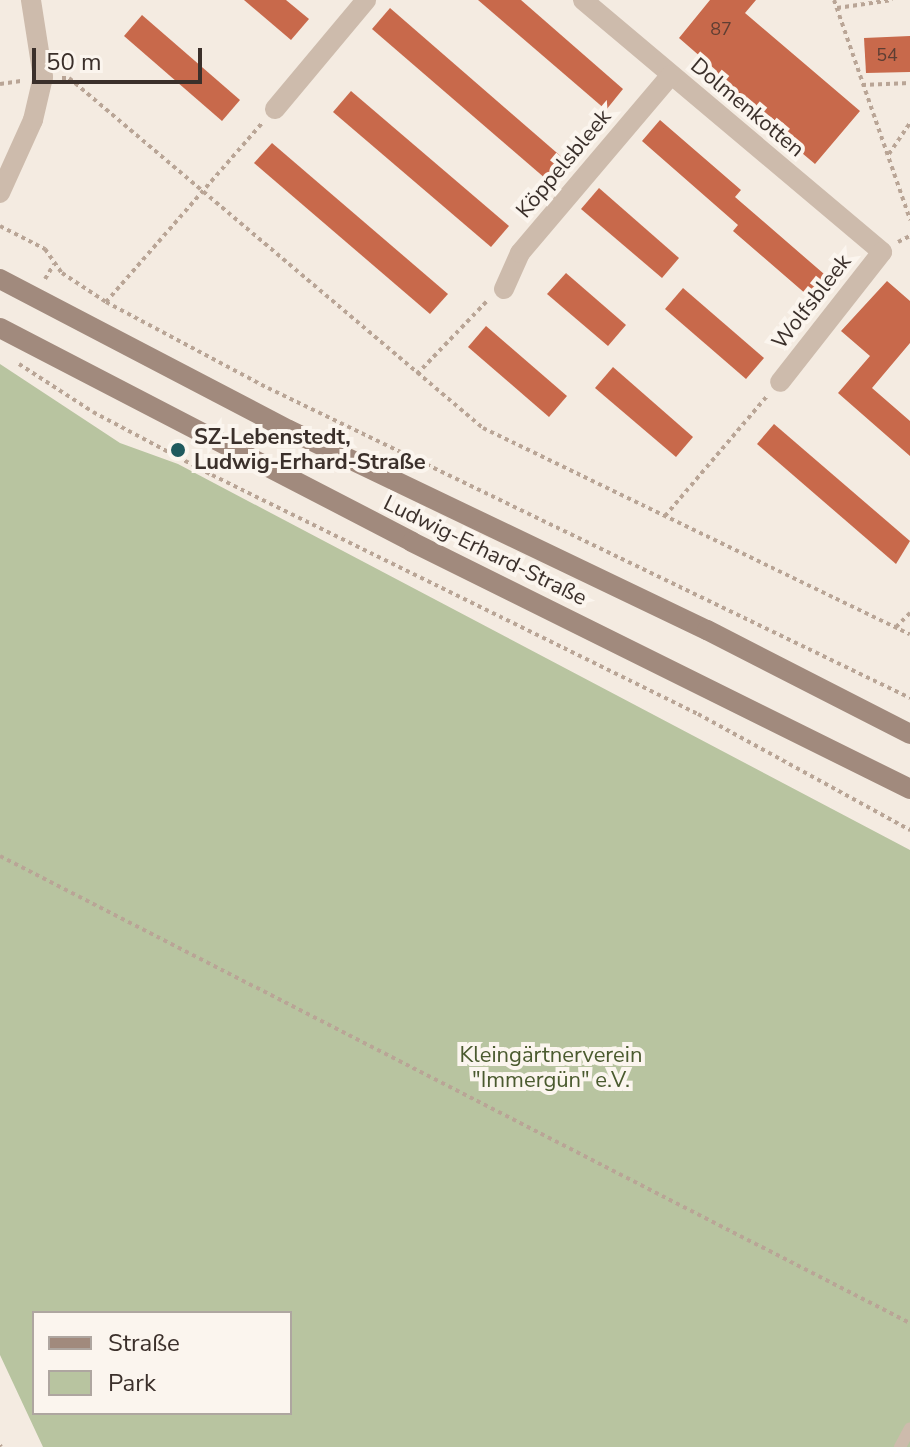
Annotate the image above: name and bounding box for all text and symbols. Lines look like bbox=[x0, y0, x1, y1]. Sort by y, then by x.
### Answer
house number: 87 bbox=[710, 18, 732, 40]
scale bar bbox=[36, 32, 206, 82]
house number: 54 bbox=[876, 44, 898, 66]
text: 50 m bbox=[46, 46, 102, 78]
street label: Dolmenkotten bbox=[685, 53, 809, 163]
street label: Köppelsbleek bbox=[511, 104, 617, 224]
street label: Wolfsbleek bbox=[767, 249, 857, 355]
place label: SZ-Lebenstedt, Ludwig-Erhard-Straße bbox=[194, 424, 426, 476]
marker: SZ-Lebenstedt, Ludwig-Erhard-Straße bbox=[169, 441, 187, 459]
street label: Ludwig-Erhard-Straße bbox=[379, 490, 591, 612]
park label: Kleingärtnerverein "Immergün" e.V. bbox=[460, 1042, 642, 1094]
legend bbox=[32, 1311, 292, 1415]
text: Straße bbox=[108, 1327, 180, 1359]
text: Park bbox=[108, 1367, 156, 1399]

